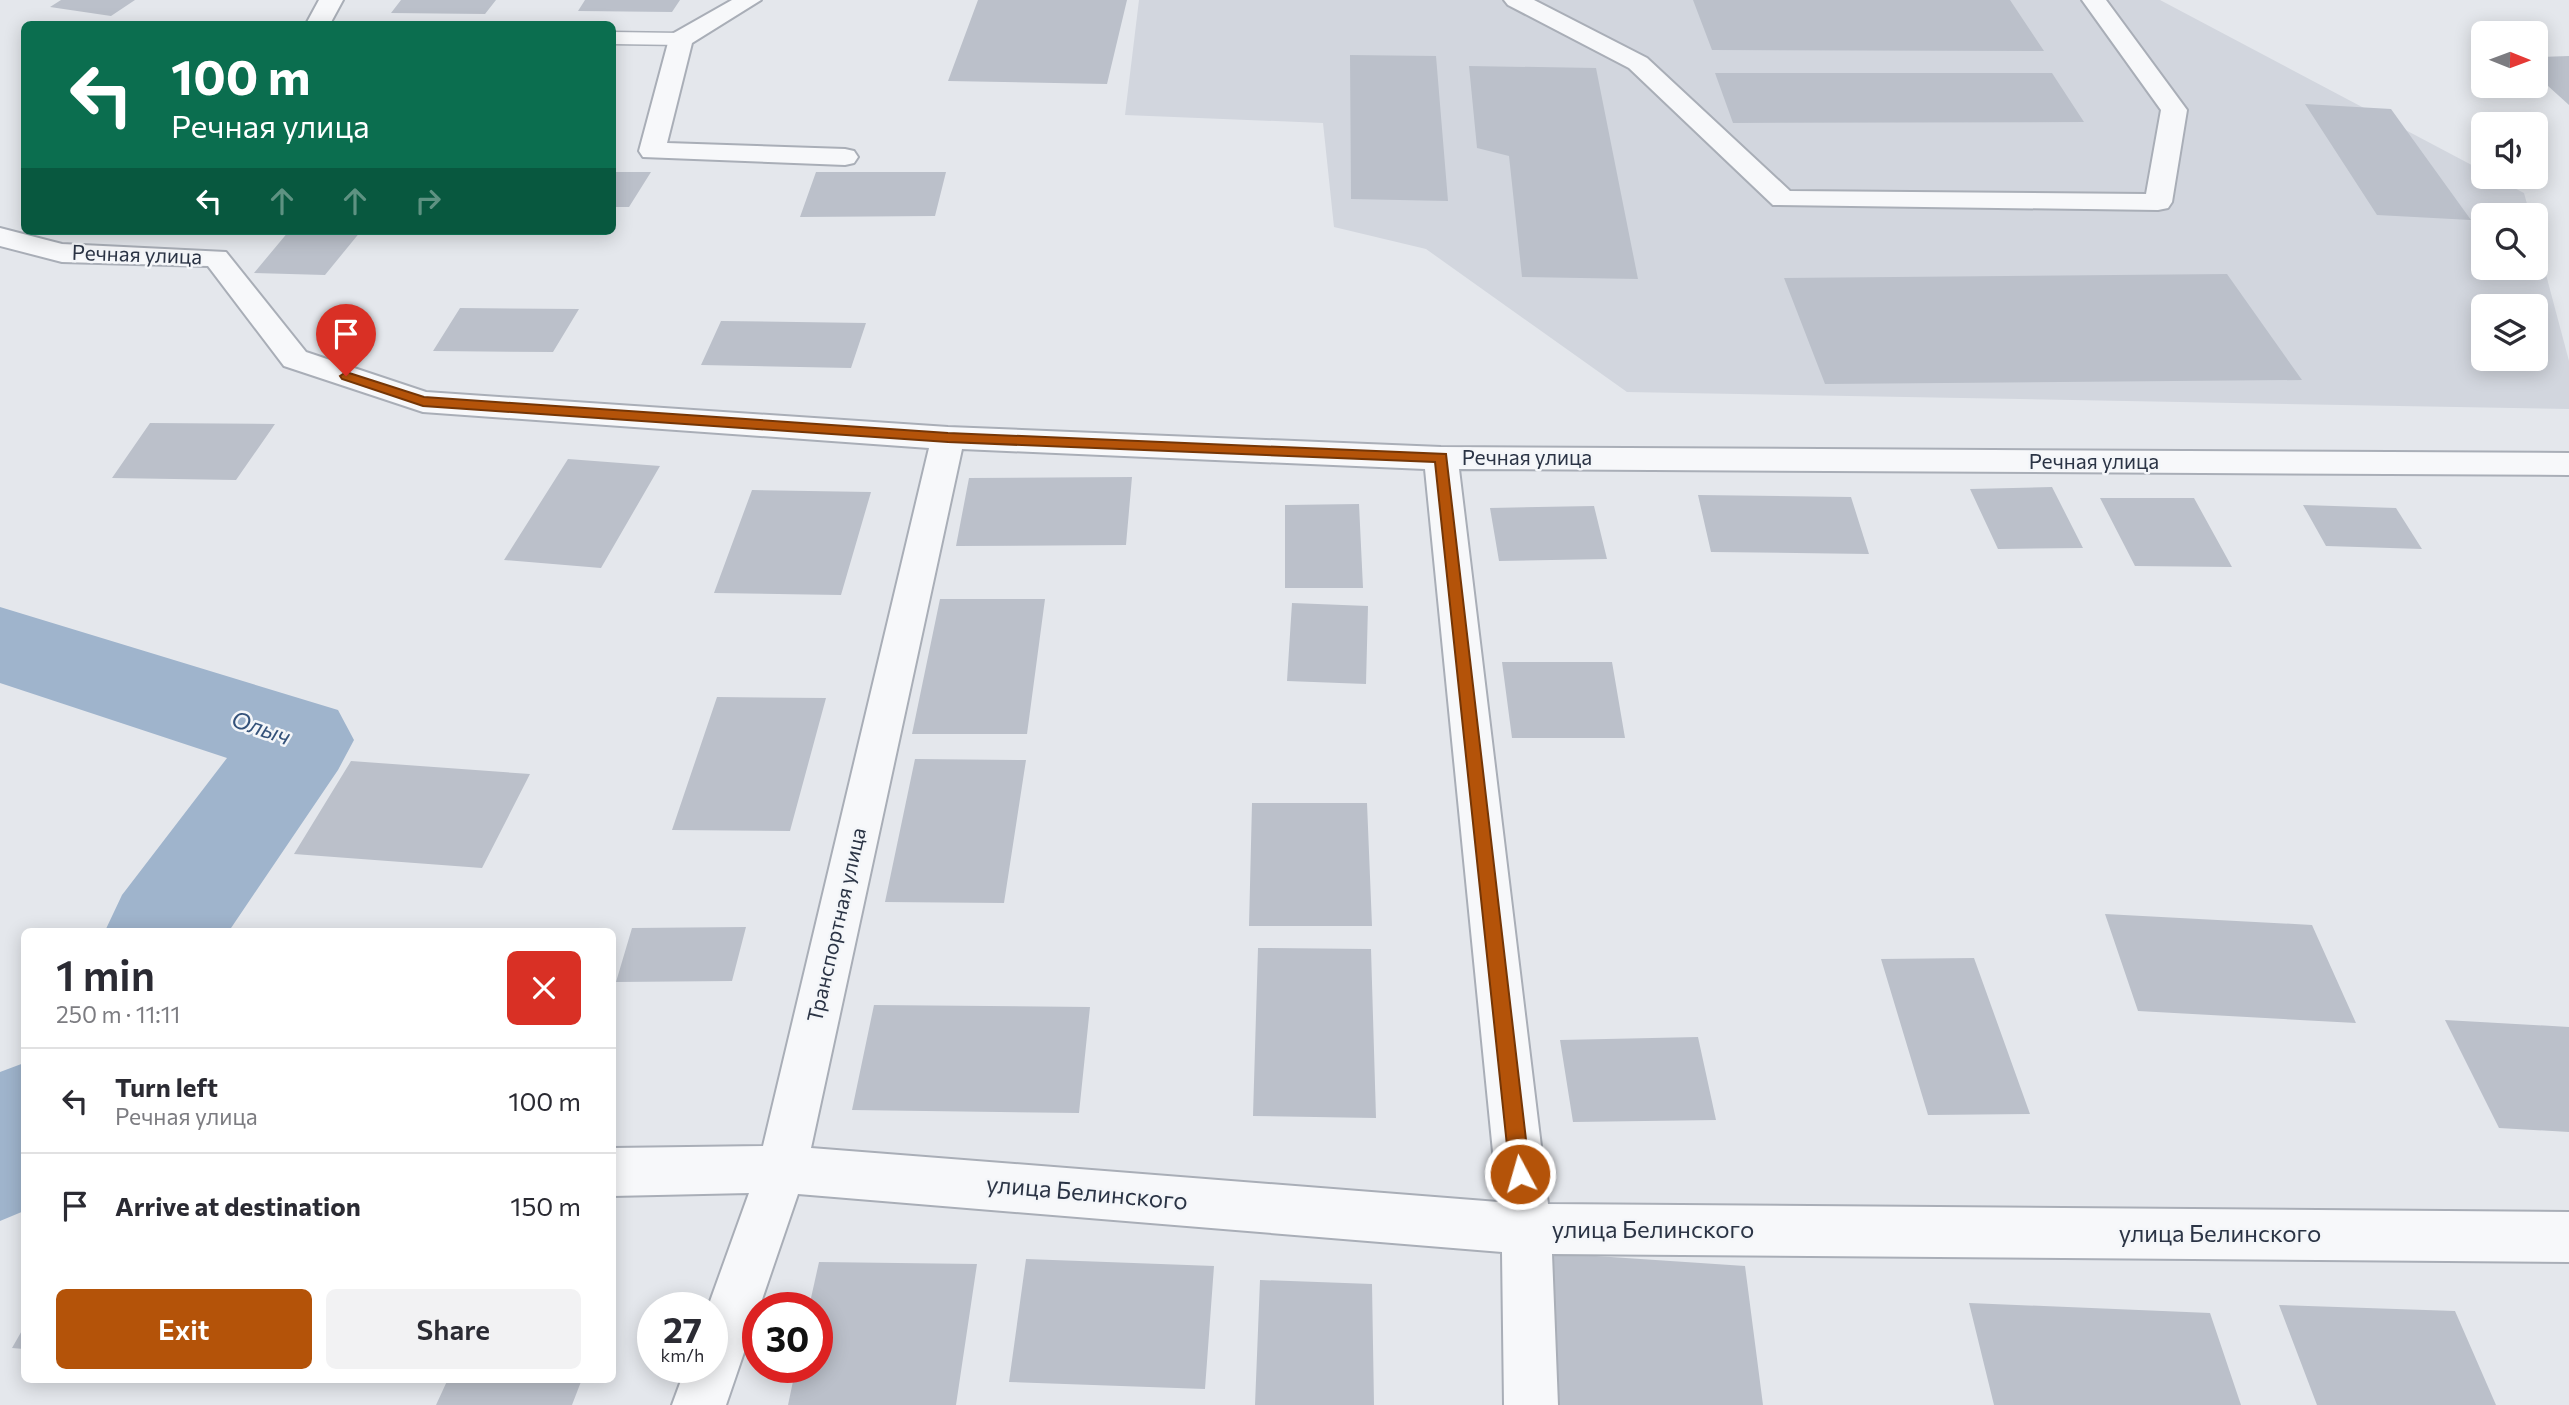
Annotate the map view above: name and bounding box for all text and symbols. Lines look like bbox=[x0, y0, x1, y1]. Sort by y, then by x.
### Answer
north arrow bbox=[2471, 21, 2548, 98]
map controls bbox=[2471, 21, 2548, 371]
text: 100 m bbox=[171, 45, 310, 105]
icon: left bbox=[56, 49, 147, 140]
text: Речная улица bbox=[171, 105, 370, 145]
button: sound bbox=[2471, 112, 2548, 189]
icon: left bbox=[190, 182, 228, 220]
icon: ahead bbox=[263, 182, 301, 220]
icon: ahead bbox=[336, 182, 374, 220]
icon: right bbox=[409, 182, 447, 220]
button: search bbox=[2471, 203, 2548, 280]
street label: Речная улица bbox=[71, 239, 203, 268]
button: layers bbox=[2471, 294, 2548, 371]
pin bbox=[316, 304, 376, 376]
icon: arrive bbox=[327, 315, 365, 353]
street label: Речная улица bbox=[1462, 444, 1592, 469]
street label: Речная улица bbox=[2029, 448, 2159, 473]
water label: Олыч bbox=[228, 704, 295, 750]
street label: Транспортная улица bbox=[801, 825, 870, 1024]
text: 1 min bbox=[56, 948, 155, 1000]
button: close bbox=[507, 951, 581, 1025]
text: 250 m · 11:11 bbox=[56, 1000, 180, 1028]
text: Turn left bbox=[115, 1071, 218, 1102]
icon: left bbox=[56, 1082, 94, 1120]
text: 100 m bbox=[508, 1085, 581, 1116]
text: Речная улица bbox=[115, 1102, 258, 1130]
position arrow bbox=[1483, 1137, 1557, 1211]
street label: улица Белинского bbox=[985, 1168, 1189, 1215]
icon: arrive bbox=[56, 1187, 94, 1225]
text: Arrive at destination bbox=[115, 1190, 361, 1221]
text: 150 m bbox=[510, 1190, 581, 1221]
street label: улица Белинского bbox=[1552, 1214, 1754, 1243]
street label: улица Белинского bbox=[2119, 1218, 2321, 1247]
button: Exit bbox=[56, 1289, 312, 1369]
button: Share bbox=[326, 1289, 581, 1369]
speed limit sign: 30 bbox=[742, 1292, 833, 1383]
text: 27 bbox=[663, 1307, 702, 1350]
text: km/h bbox=[661, 1344, 704, 1366]

